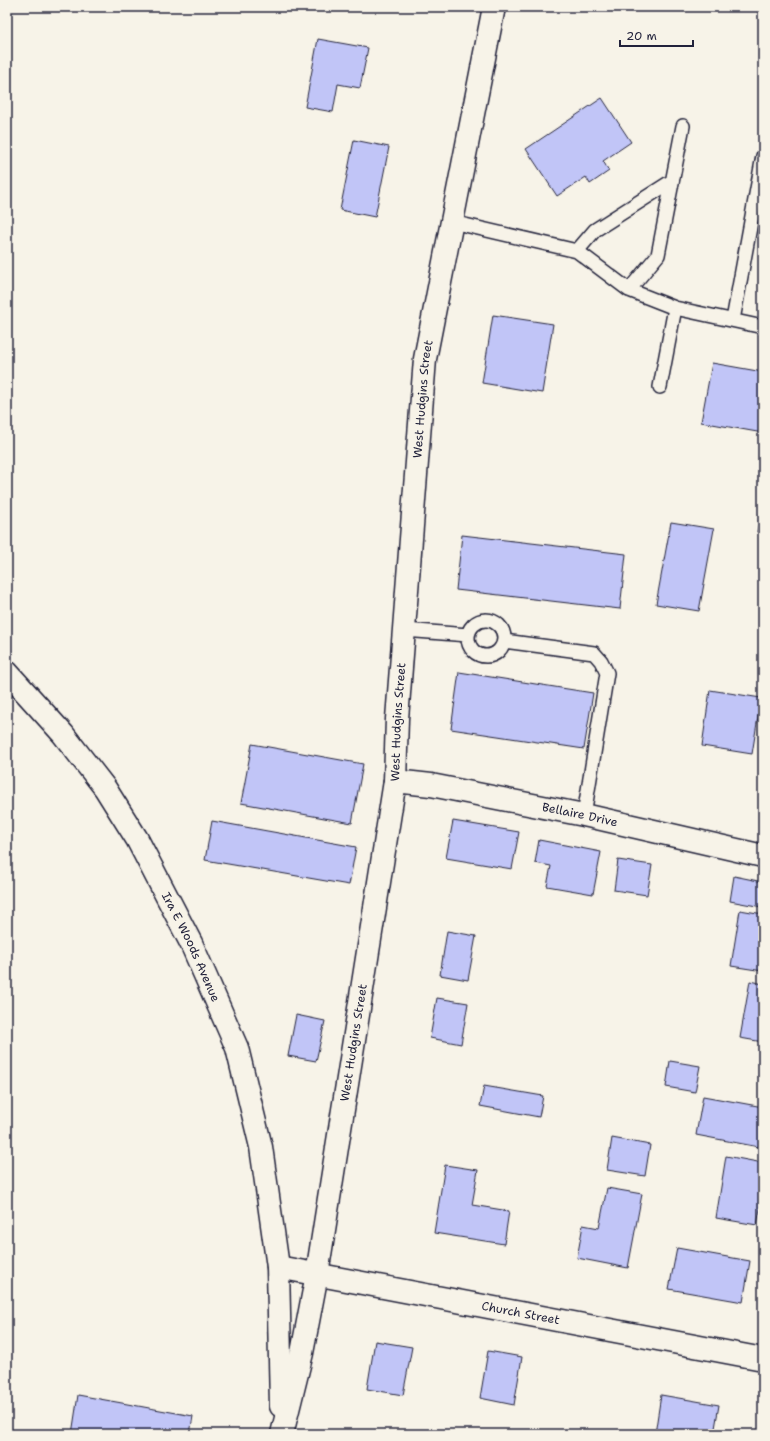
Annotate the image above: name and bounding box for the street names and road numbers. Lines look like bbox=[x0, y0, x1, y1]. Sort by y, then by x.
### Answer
street label: West Hudgins Street bbox=[409, 338, 437, 459]
street label: West Hudgins Street bbox=[387, 662, 409, 782]
street label: Bellaire Drive bbox=[541, 799, 619, 830]
street label: Ira E Woods Avenue bbox=[158, 889, 224, 1005]
street label: West Hudgins Street bbox=[336, 983, 371, 1103]
street label: Church Street bbox=[480, 1298, 561, 1328]

